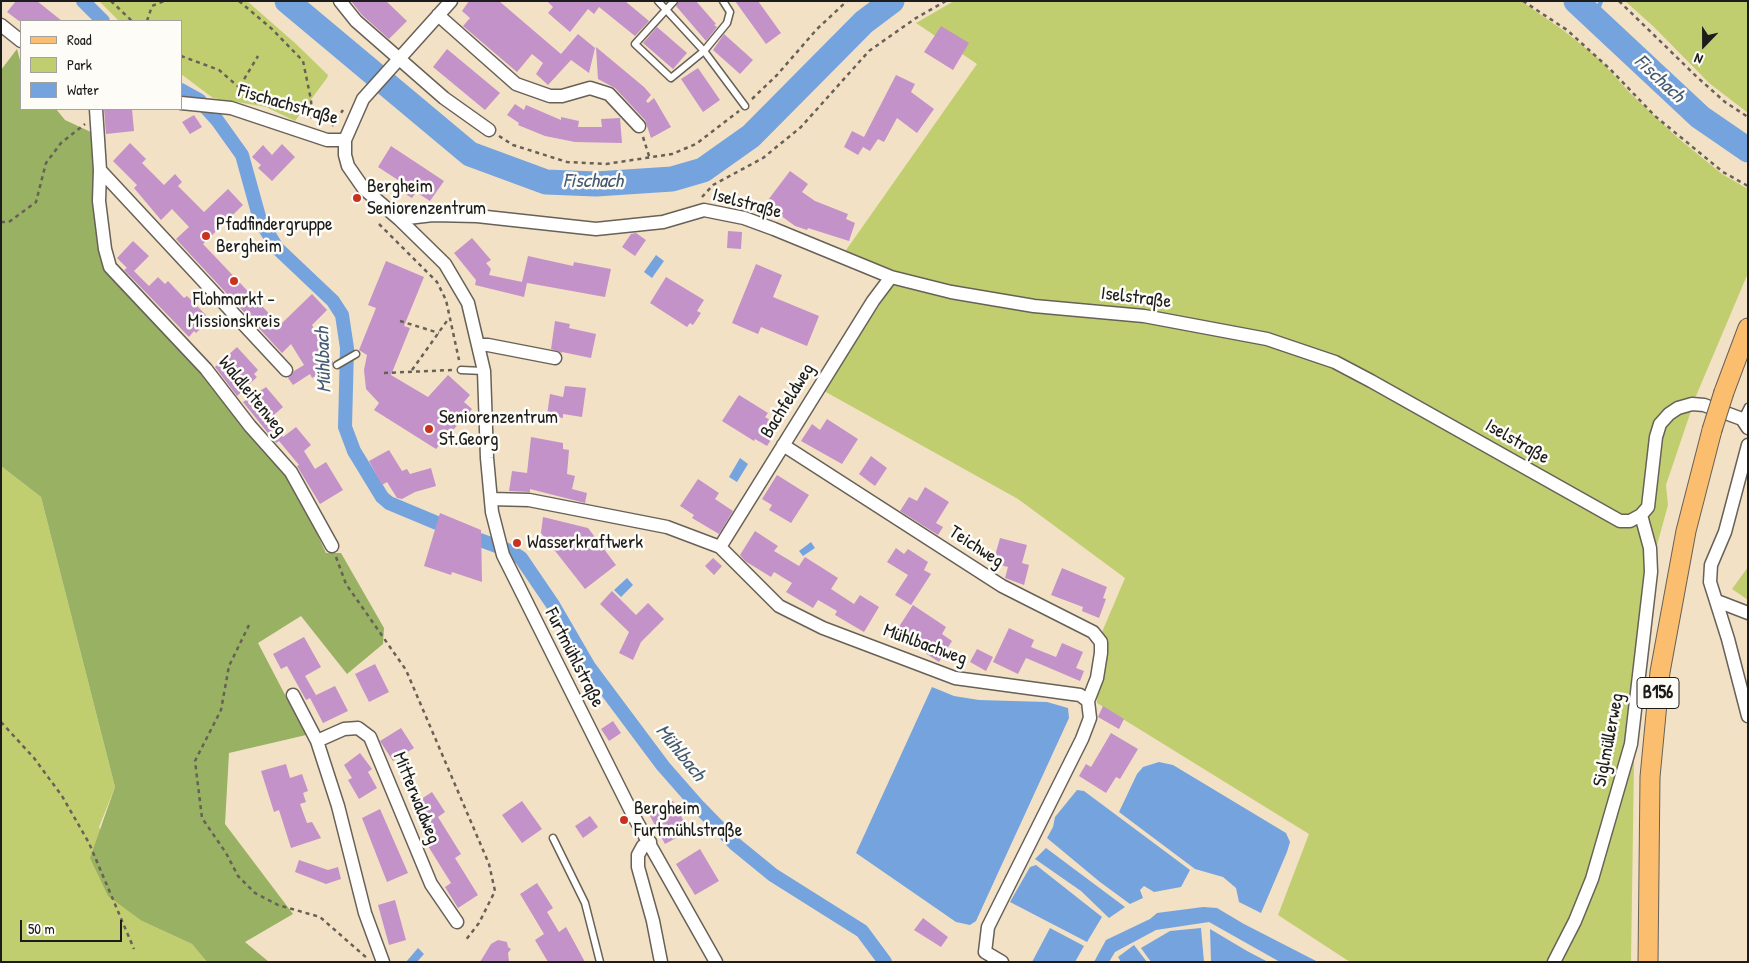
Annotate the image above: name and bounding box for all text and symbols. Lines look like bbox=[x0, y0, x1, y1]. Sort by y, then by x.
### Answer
legend bbox=[20, 20, 182, 110]
north arrow bbox=[1679, 20, 1729, 70]
text: Road bbox=[67, 29, 92, 50]
text: N bbox=[1691, 49, 1705, 70]
water label: Fischach bbox=[1629, 50, 1689, 108]
text: Park bbox=[67, 54, 92, 75]
text: Water bbox=[67, 79, 99, 100]
street label: Fischachstraße bbox=[235, 80, 341, 130]
water label: Fischach bbox=[563, 170, 623, 194]
place label: Bergheim Seniorenzentrum bbox=[367, 176, 486, 220]
street label: Iselstraße bbox=[710, 184, 784, 224]
marker: Bergheim Seniorenzentrum bbox=[351, 192, 363, 204]
place label: Pfadfindergruppe Bergheim bbox=[216, 214, 332, 258]
marker: Pfadfindergruppe Bergheim bbox=[200, 230, 212, 242]
marker: Flohmarkt - Missionskreis bbox=[228, 275, 240, 287]
street label: Iselstraße bbox=[1100, 282, 1172, 314]
place label: Flohmarkt - Missionskreis bbox=[188, 289, 280, 333]
water label: Mühlbach bbox=[311, 327, 337, 393]
street label: Waldleitenweg bbox=[213, 352, 291, 440]
street label: Bachfeldweg bbox=[756, 359, 820, 443]
place label: Seniorenzentrum St.Georg bbox=[439, 407, 558, 451]
street label: Iselstraße bbox=[1481, 414, 1553, 470]
marker: Seniorenzentrum St.Georg bbox=[423, 423, 435, 435]
street label: Teichweg bbox=[944, 521, 1008, 573]
place label: Wasserkraftwerk bbox=[527, 532, 643, 554]
marker: Wasserkraftwerk bbox=[511, 537, 523, 549]
street label: Furtmühlstraße bbox=[539, 605, 609, 711]
street label: Mühlbachweg bbox=[880, 619, 970, 671]
road number: B156 bbox=[1637, 678, 1679, 708]
street label: Siglmüllerweg bbox=[1589, 691, 1629, 789]
water label: Mühlbach bbox=[650, 720, 710, 786]
street label: Mitterwaldweg bbox=[387, 749, 445, 847]
place label: Bergheim Furtmühlstraße bbox=[634, 798, 742, 842]
marker: Bergheim Furtmühlstraße bbox=[618, 814, 630, 826]
scale bar bbox=[22, 910, 125, 942]
text: 50 m bbox=[28, 918, 55, 939]

